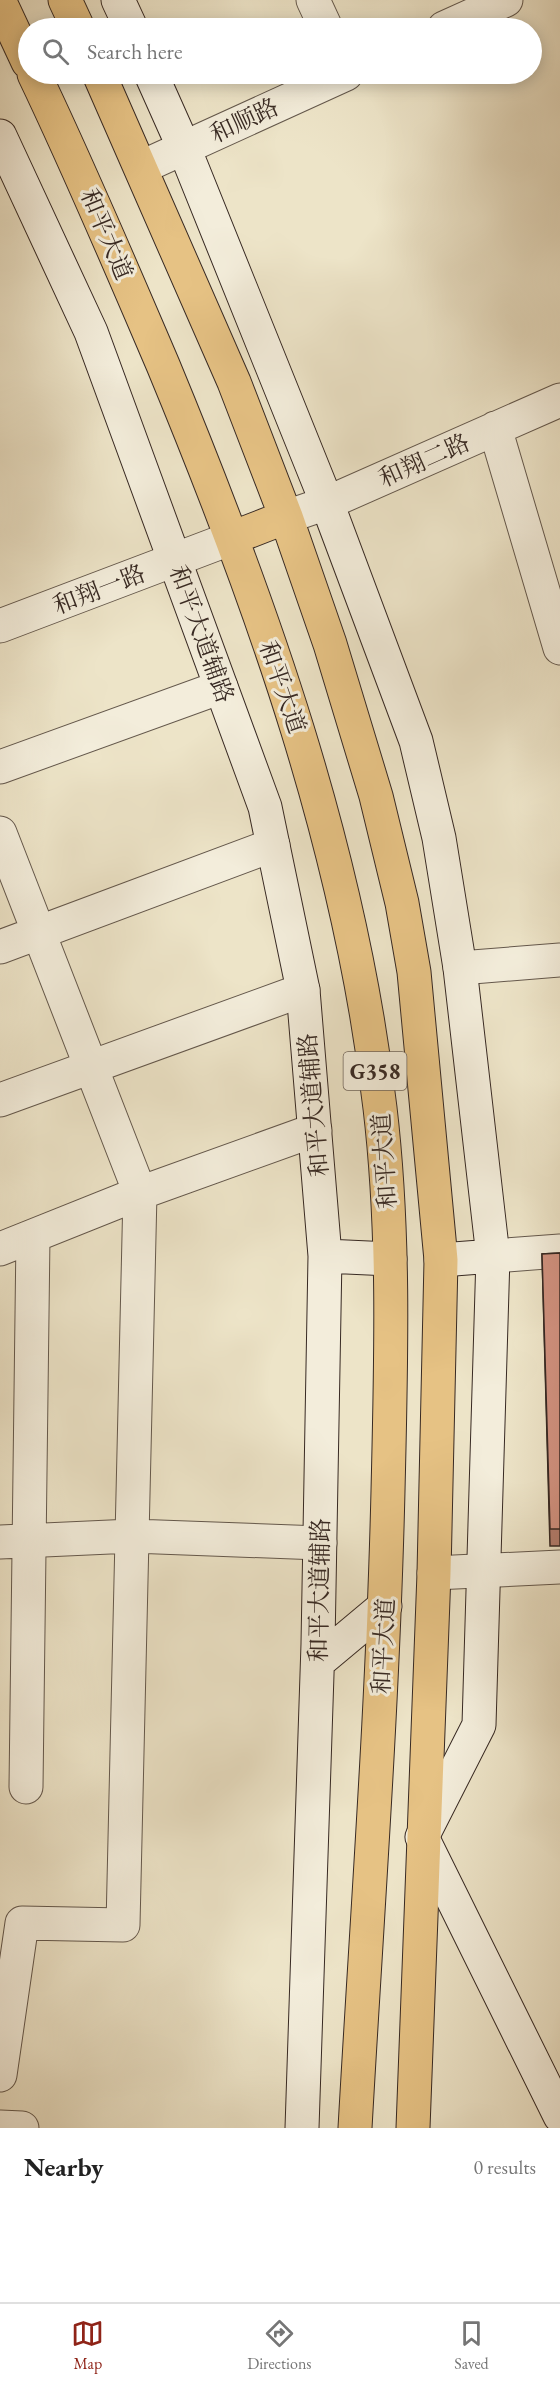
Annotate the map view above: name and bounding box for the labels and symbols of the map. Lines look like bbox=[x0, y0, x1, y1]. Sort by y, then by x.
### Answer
street label: 和顺路 bbox=[205, 91, 283, 149]
street label: 和平大道 bbox=[74, 184, 140, 284]
street label: 和翔二路 bbox=[374, 426, 474, 494]
street label: 和翔一路 bbox=[49, 557, 149, 621]
street label: 和平大道辅路 bbox=[163, 561, 241, 707]
street label: 和平大道 bbox=[253, 637, 313, 737]
street label: 和平大道辅路 bbox=[291, 1032, 335, 1178]
road number: G358 bbox=[344, 1052, 406, 1090]
street label: 和平大道 bbox=[365, 1112, 403, 1210]
street label: 和平大道辅路 bbox=[302, 1518, 336, 1662]
street label: 和平大道 bbox=[365, 1597, 401, 1695]

